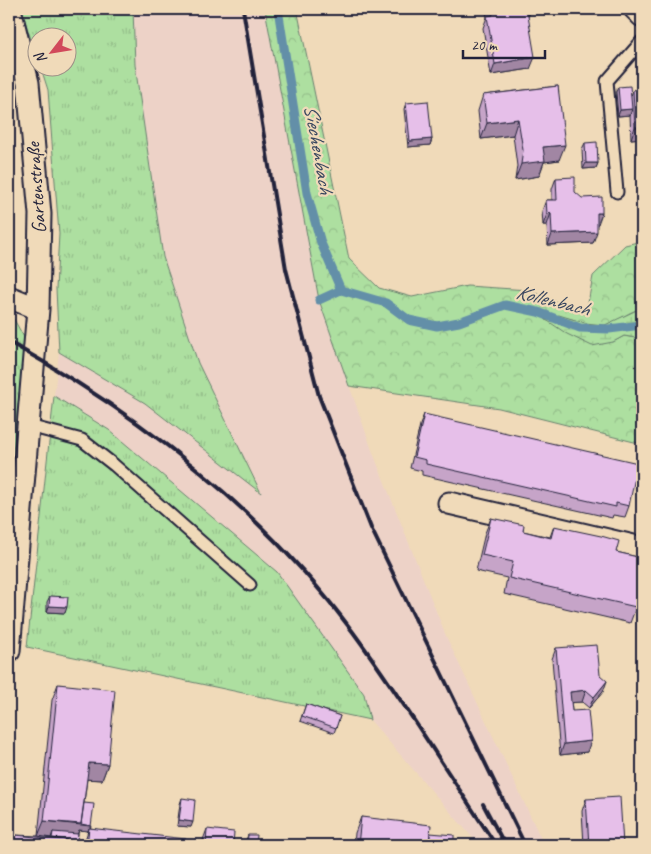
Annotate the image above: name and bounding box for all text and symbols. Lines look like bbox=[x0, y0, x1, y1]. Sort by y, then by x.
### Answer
north arrow bbox=[28, 28, 78, 78]
scale bar bbox=[463, 28, 546, 60]
text: 20 m bbox=[471, 36, 498, 55]
text: N bbox=[31, 48, 51, 67]
water label: Siechenbach bbox=[298, 103, 340, 197]
street label: Gartenstraße bbox=[20, 140, 52, 234]
water label: Kollenbach bbox=[514, 278, 594, 322]

